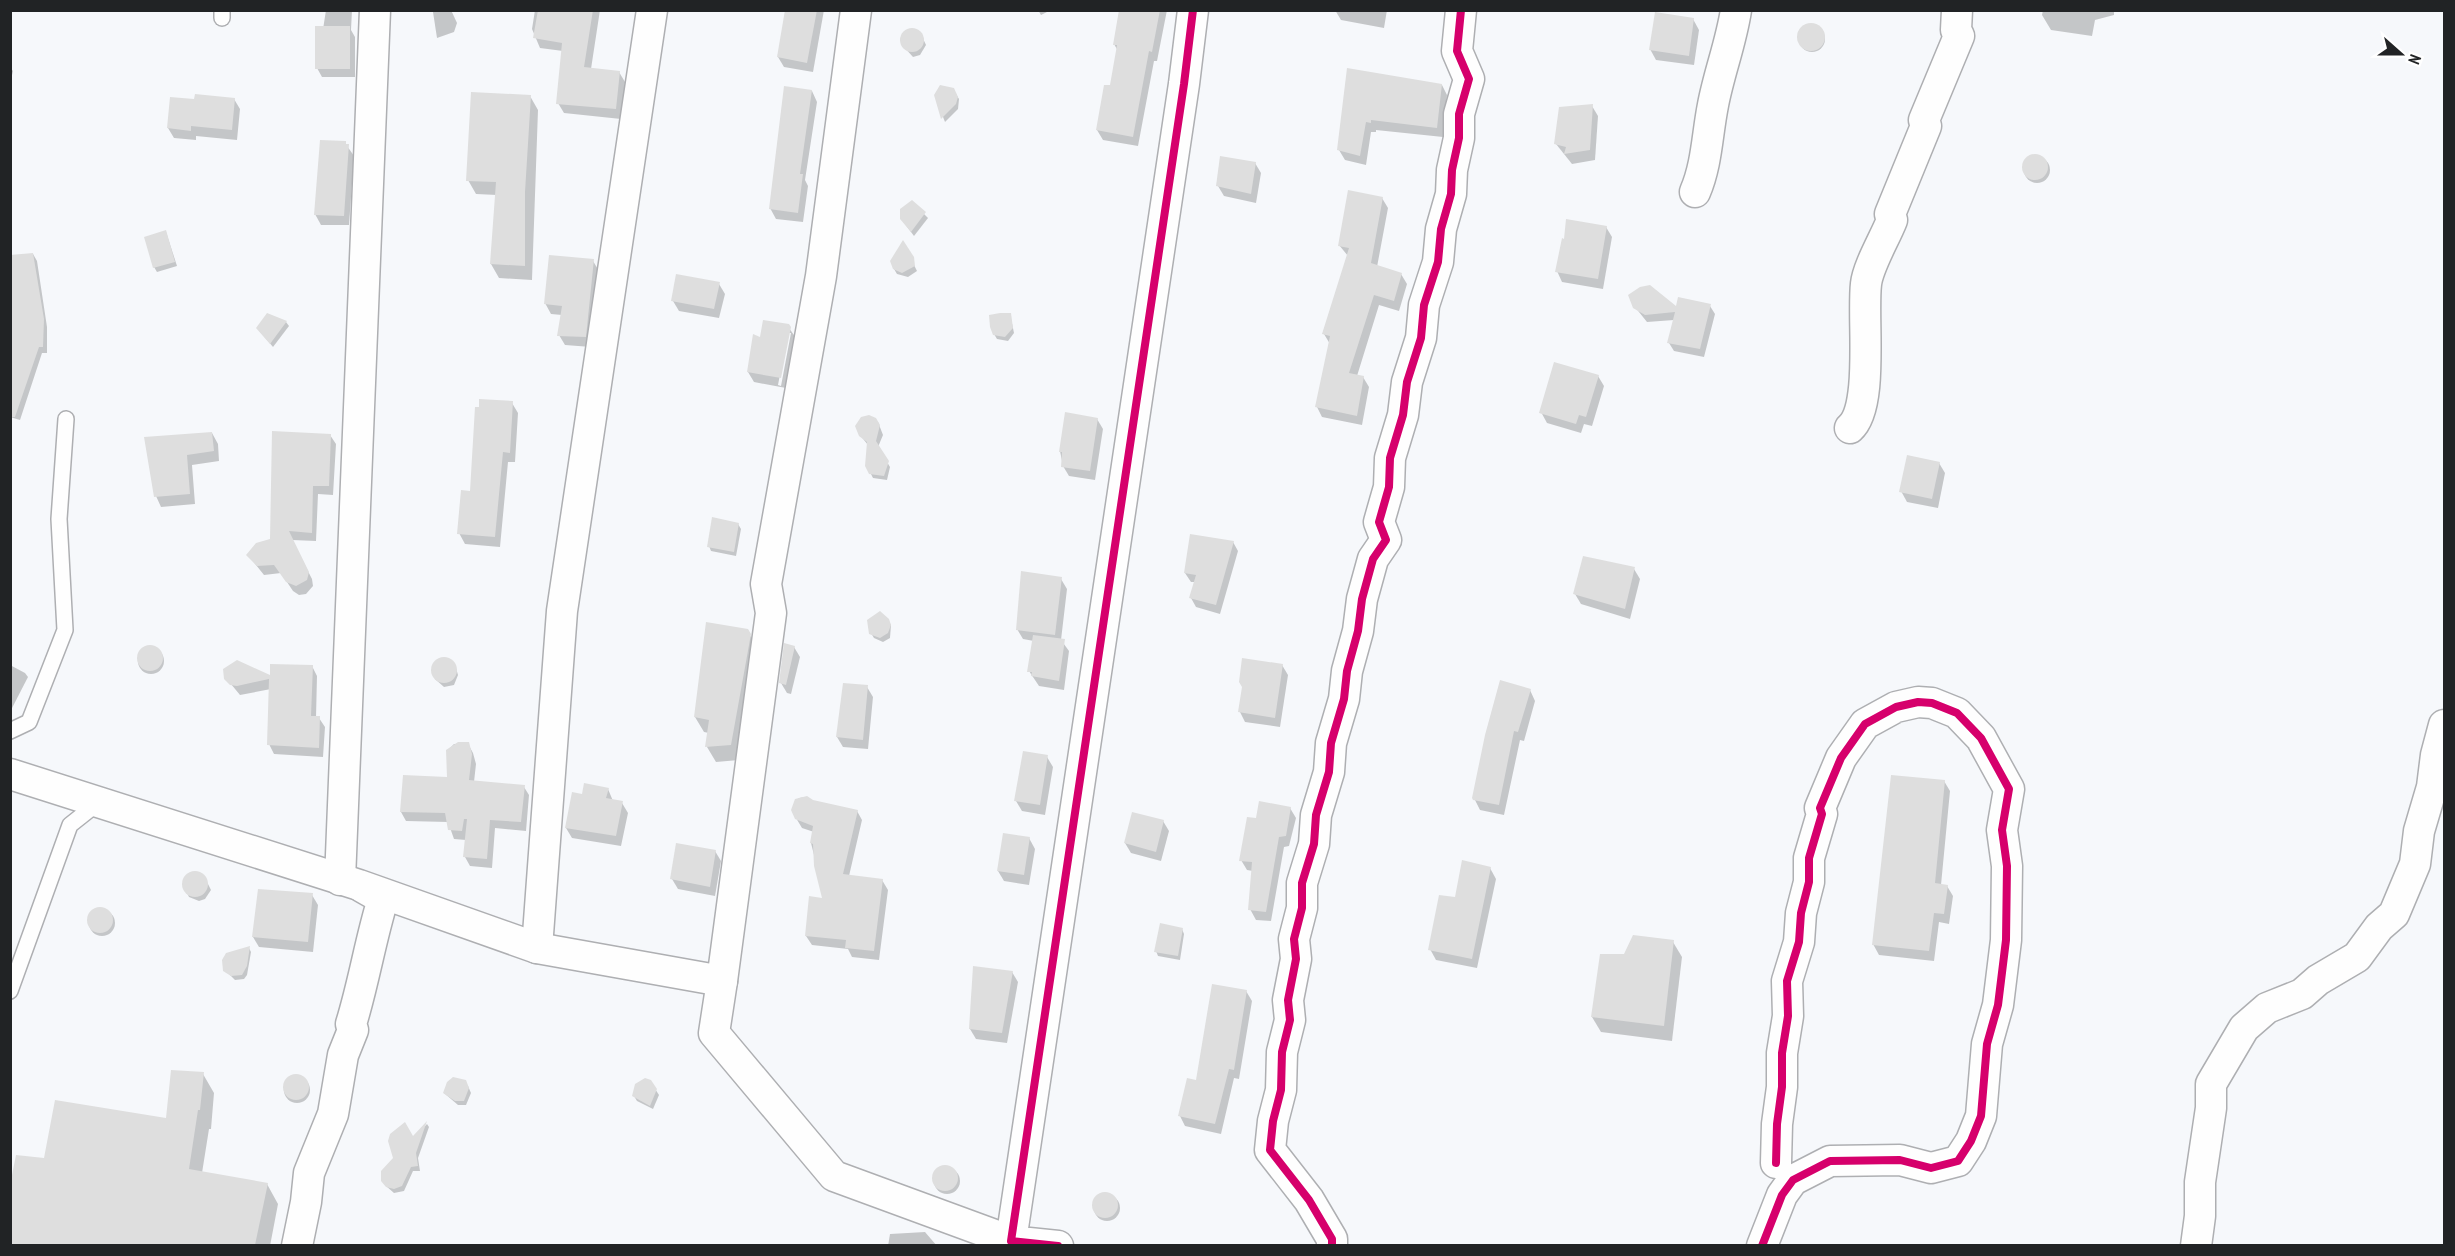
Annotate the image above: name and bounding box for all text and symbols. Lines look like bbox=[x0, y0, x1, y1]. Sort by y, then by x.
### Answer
north arrow bbox=[2371, 24, 2431, 84]
text: N bbox=[2404, 52, 2426, 67]

